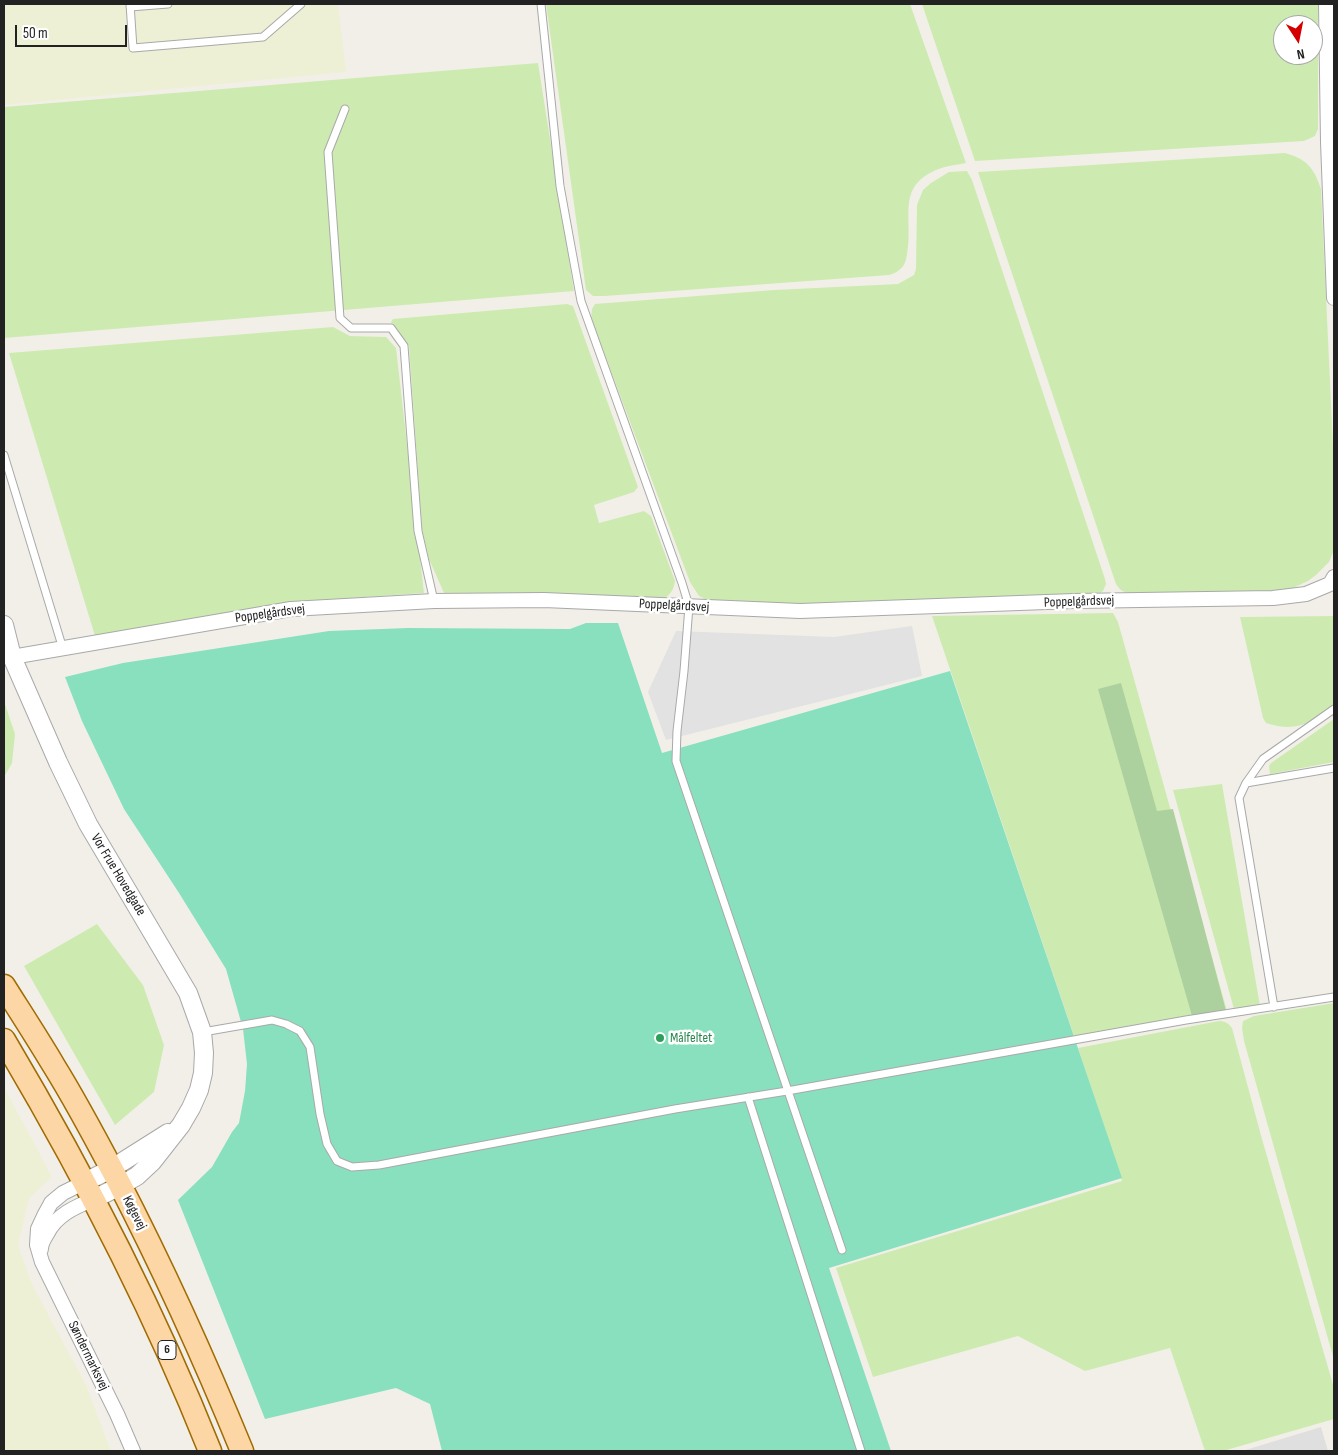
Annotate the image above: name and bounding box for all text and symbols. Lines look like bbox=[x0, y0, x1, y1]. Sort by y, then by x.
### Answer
scale bar bbox=[18, 15, 130, 47]
north arrow bbox=[1273, 15, 1323, 65]
text: 50 m bbox=[23, 24, 48, 43]
text: N bbox=[1295, 45, 1306, 63]
street label: Poppelgårdsvej bbox=[1044, 592, 1114, 612]
street label: Poppelgårdsvej bbox=[638, 596, 710, 616]
street label: Poppelgårdsvej bbox=[234, 601, 306, 627]
street label: Vor Frue Hovedgade bbox=[87, 831, 149, 919]
place label: Målfeltet bbox=[670, 1030, 712, 1046]
marker: Målfeltet bbox=[654, 1032, 666, 1044]
street label: Køgevej bbox=[118, 1193, 150, 1233]
street label: Søndermarksvej bbox=[64, 1319, 112, 1393]
road number: 6 bbox=[158, 1340, 176, 1360]

